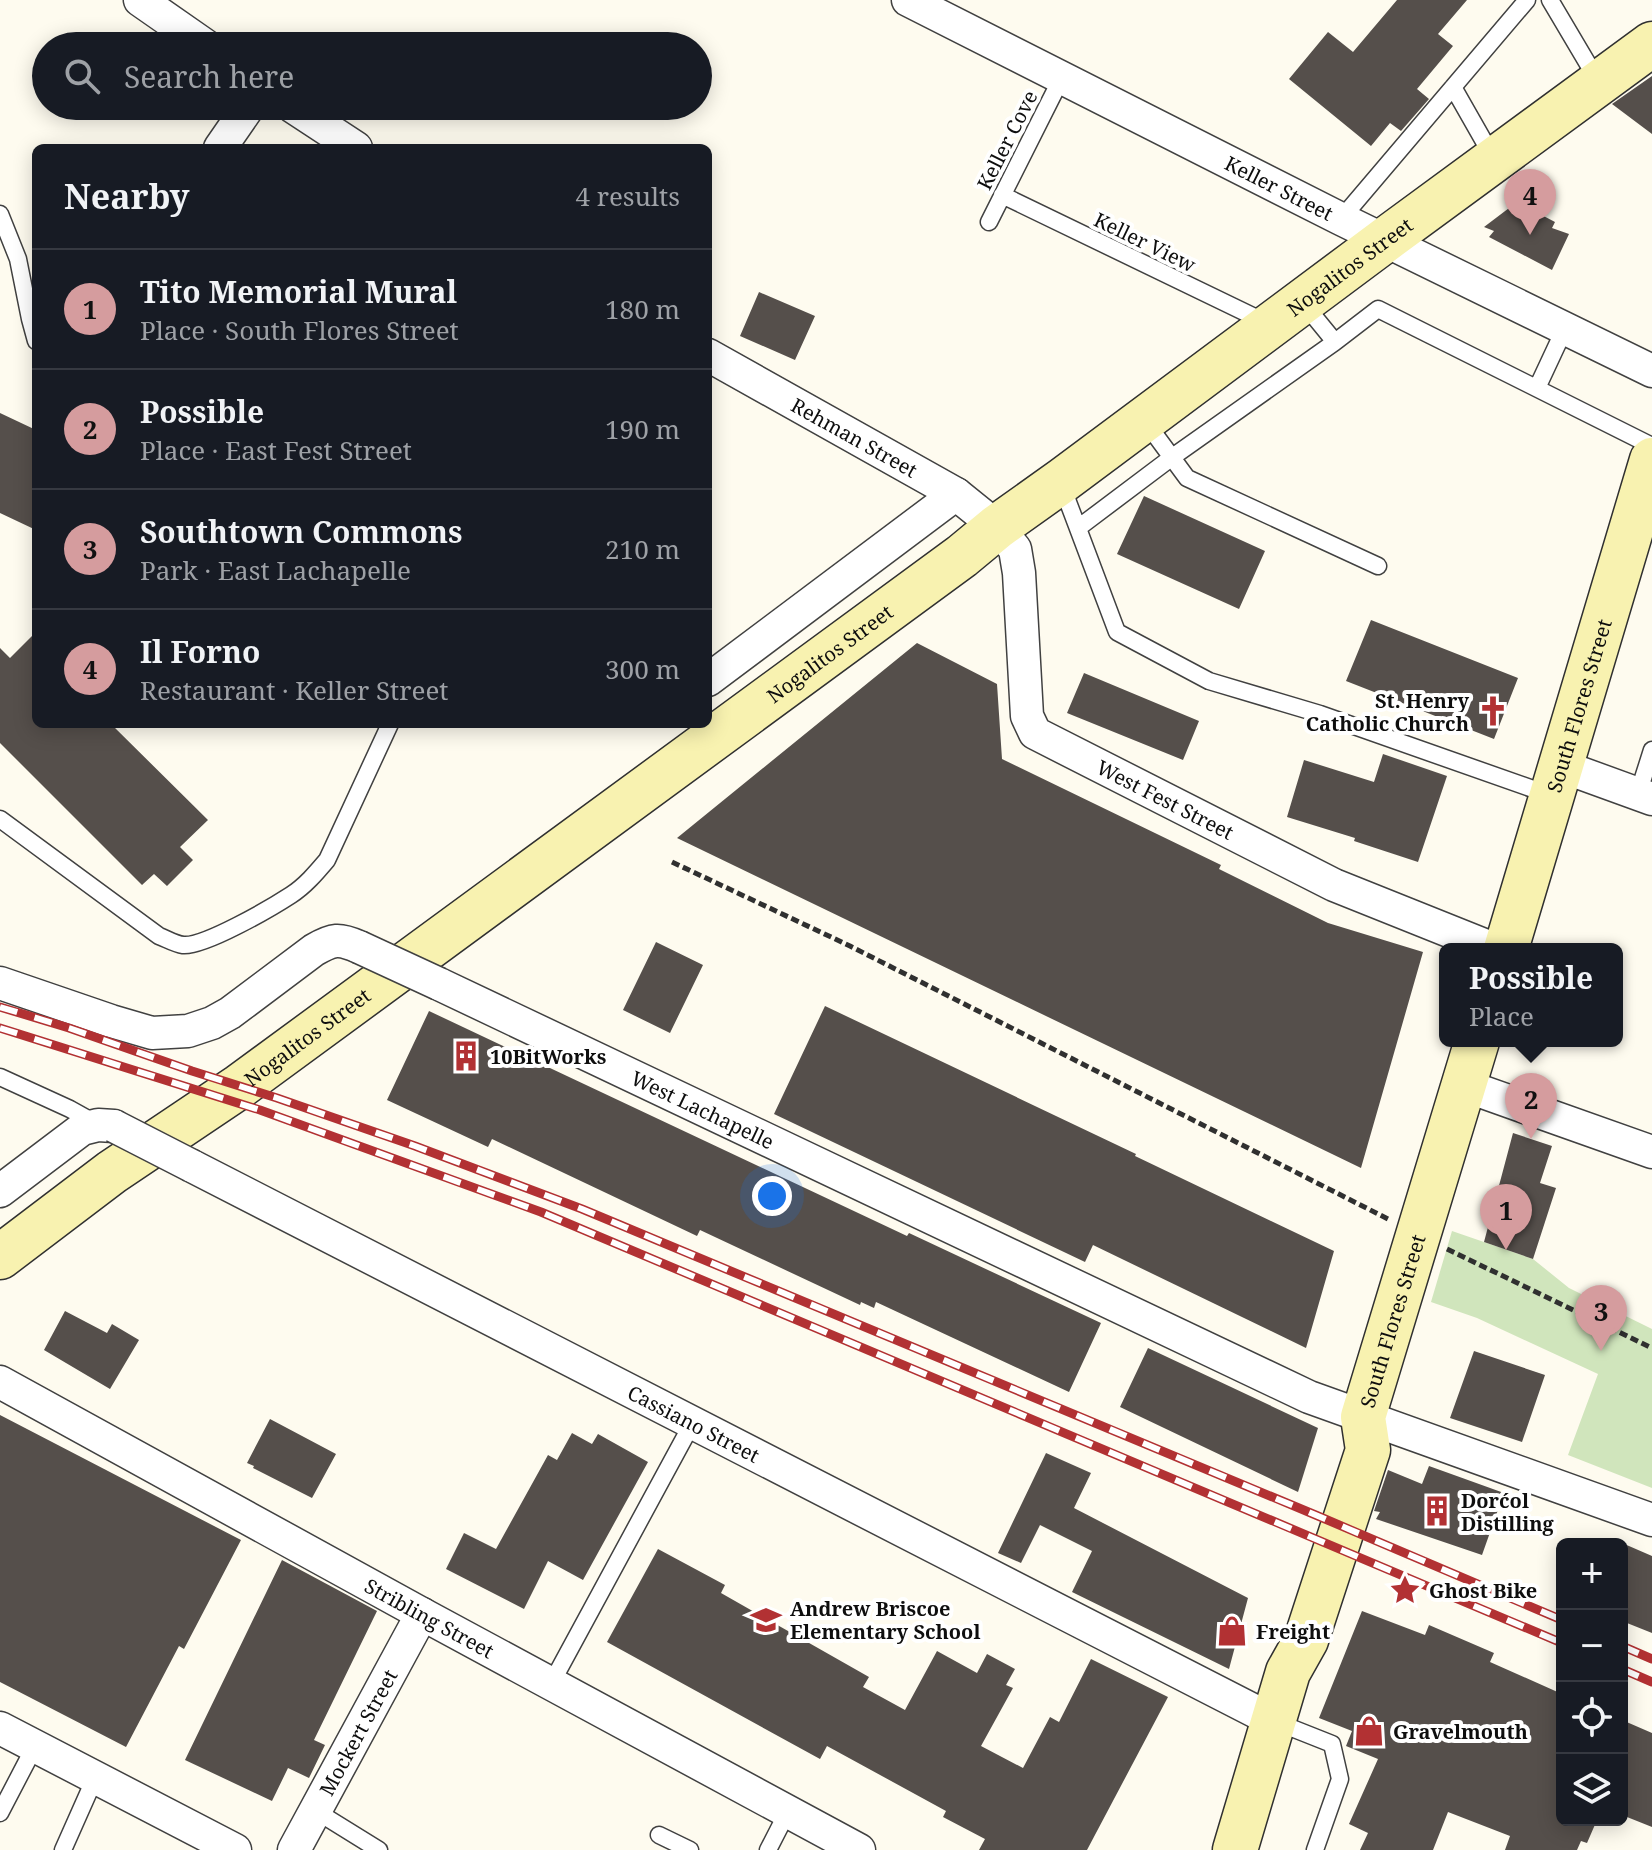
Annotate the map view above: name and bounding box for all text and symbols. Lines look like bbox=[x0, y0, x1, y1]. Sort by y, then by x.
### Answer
search box bbox=[32, 32, 712, 120]
icon: search bbox=[60, 54, 104, 98]
text: Search here bbox=[124, 56, 294, 97]
street label: Keller Cove bbox=[970, 86, 1044, 194]
street label: Keller Street bbox=[1221, 149, 1338, 226]
pin: 4 bbox=[1504, 169, 1556, 235]
text: Nearby bbox=[64, 173, 190, 219]
text: 4 results bbox=[575, 178, 680, 214]
street label: Keller View bbox=[1090, 206, 1201, 279]
street label: Nogalitos Street bbox=[1281, 211, 1418, 322]
text: Tito Memorial Mural bbox=[140, 271, 457, 312]
text: 1 bbox=[83, 291, 97, 327]
text: 180 m bbox=[605, 291, 680, 327]
text: Place · South Flores Street bbox=[140, 312, 459, 348]
text: Possible bbox=[140, 391, 264, 432]
street label: Rehman Street bbox=[787, 391, 922, 483]
text: 2 bbox=[83, 411, 97, 447]
text: 190 m bbox=[605, 411, 680, 447]
text: Place · East Fest Street bbox=[140, 432, 412, 468]
text: Southtown Commons bbox=[140, 511, 463, 552]
text: 3 bbox=[83, 531, 97, 567]
text: 210 m bbox=[605, 531, 680, 567]
text: Park · East Lachapelle bbox=[140, 552, 411, 588]
street label: Nogalitos Street bbox=[761, 598, 898, 709]
street label: South Flores Street bbox=[1540, 616, 1617, 796]
text: Il Forno bbox=[140, 631, 260, 672]
text: 4 bbox=[83, 651, 97, 687]
text: 300 m bbox=[605, 651, 680, 687]
text: Restaurant · Keller Street bbox=[140, 672, 448, 708]
place label: St. Henry Catholic Church bbox=[1306, 687, 1469, 737]
church icon: St. Henry Catholic Church bbox=[1476, 694, 1510, 728]
street label: West Fest Street bbox=[1092, 753, 1239, 845]
popup bbox=[1439, 943, 1623, 1047]
text: Possible bbox=[1469, 957, 1593, 998]
street label: Nogalitos Street bbox=[239, 981, 376, 1092]
text: Place bbox=[1469, 998, 1534, 1034]
building icon: 10BitWorks bbox=[449, 1039, 483, 1073]
place label: 10BitWorks bbox=[490, 1043, 606, 1070]
street label: West Lachapelle bbox=[627, 1064, 779, 1155]
pin: 2 bbox=[1505, 1073, 1557, 1139]
your location bbox=[752, 1176, 792, 1216]
pin: 1 bbox=[1480, 1184, 1532, 1250]
street label: South Flores Street bbox=[1353, 1231, 1431, 1411]
pin: 3 bbox=[1575, 1285, 1627, 1351]
street label: Cassiano Street bbox=[623, 1378, 764, 1468]
place label: Dorćol Distilling bbox=[1461, 1487, 1555, 1537]
building icon: Dorćol Distilling bbox=[1420, 1494, 1454, 1528]
map controls bbox=[1556, 1538, 1628, 1826]
button: + bbox=[1556, 1538, 1628, 1610]
street label: Stribling Street bbox=[360, 1572, 499, 1664]
place icon: Ghost Bike bbox=[1388, 1573, 1422, 1607]
place label: Ghost Bike bbox=[1429, 1577, 1537, 1604]
place label: Andrew Briscoe Elementary School bbox=[790, 1595, 980, 1645]
school or university icon: Andrew Briscoe Elementary School bbox=[749, 1603, 783, 1637]
button: − bbox=[1556, 1610, 1628, 1682]
shop icon: Freight bbox=[1215, 1614, 1249, 1648]
place label: Freight bbox=[1256, 1618, 1330, 1645]
street label: Mockert Street bbox=[313, 1664, 403, 1800]
button: locate bbox=[1556, 1682, 1628, 1754]
shop icon: Gravelmouth bbox=[1352, 1714, 1386, 1748]
place label: Gravelmouth bbox=[1393, 1718, 1528, 1745]
button: layers bbox=[1556, 1754, 1628, 1826]

